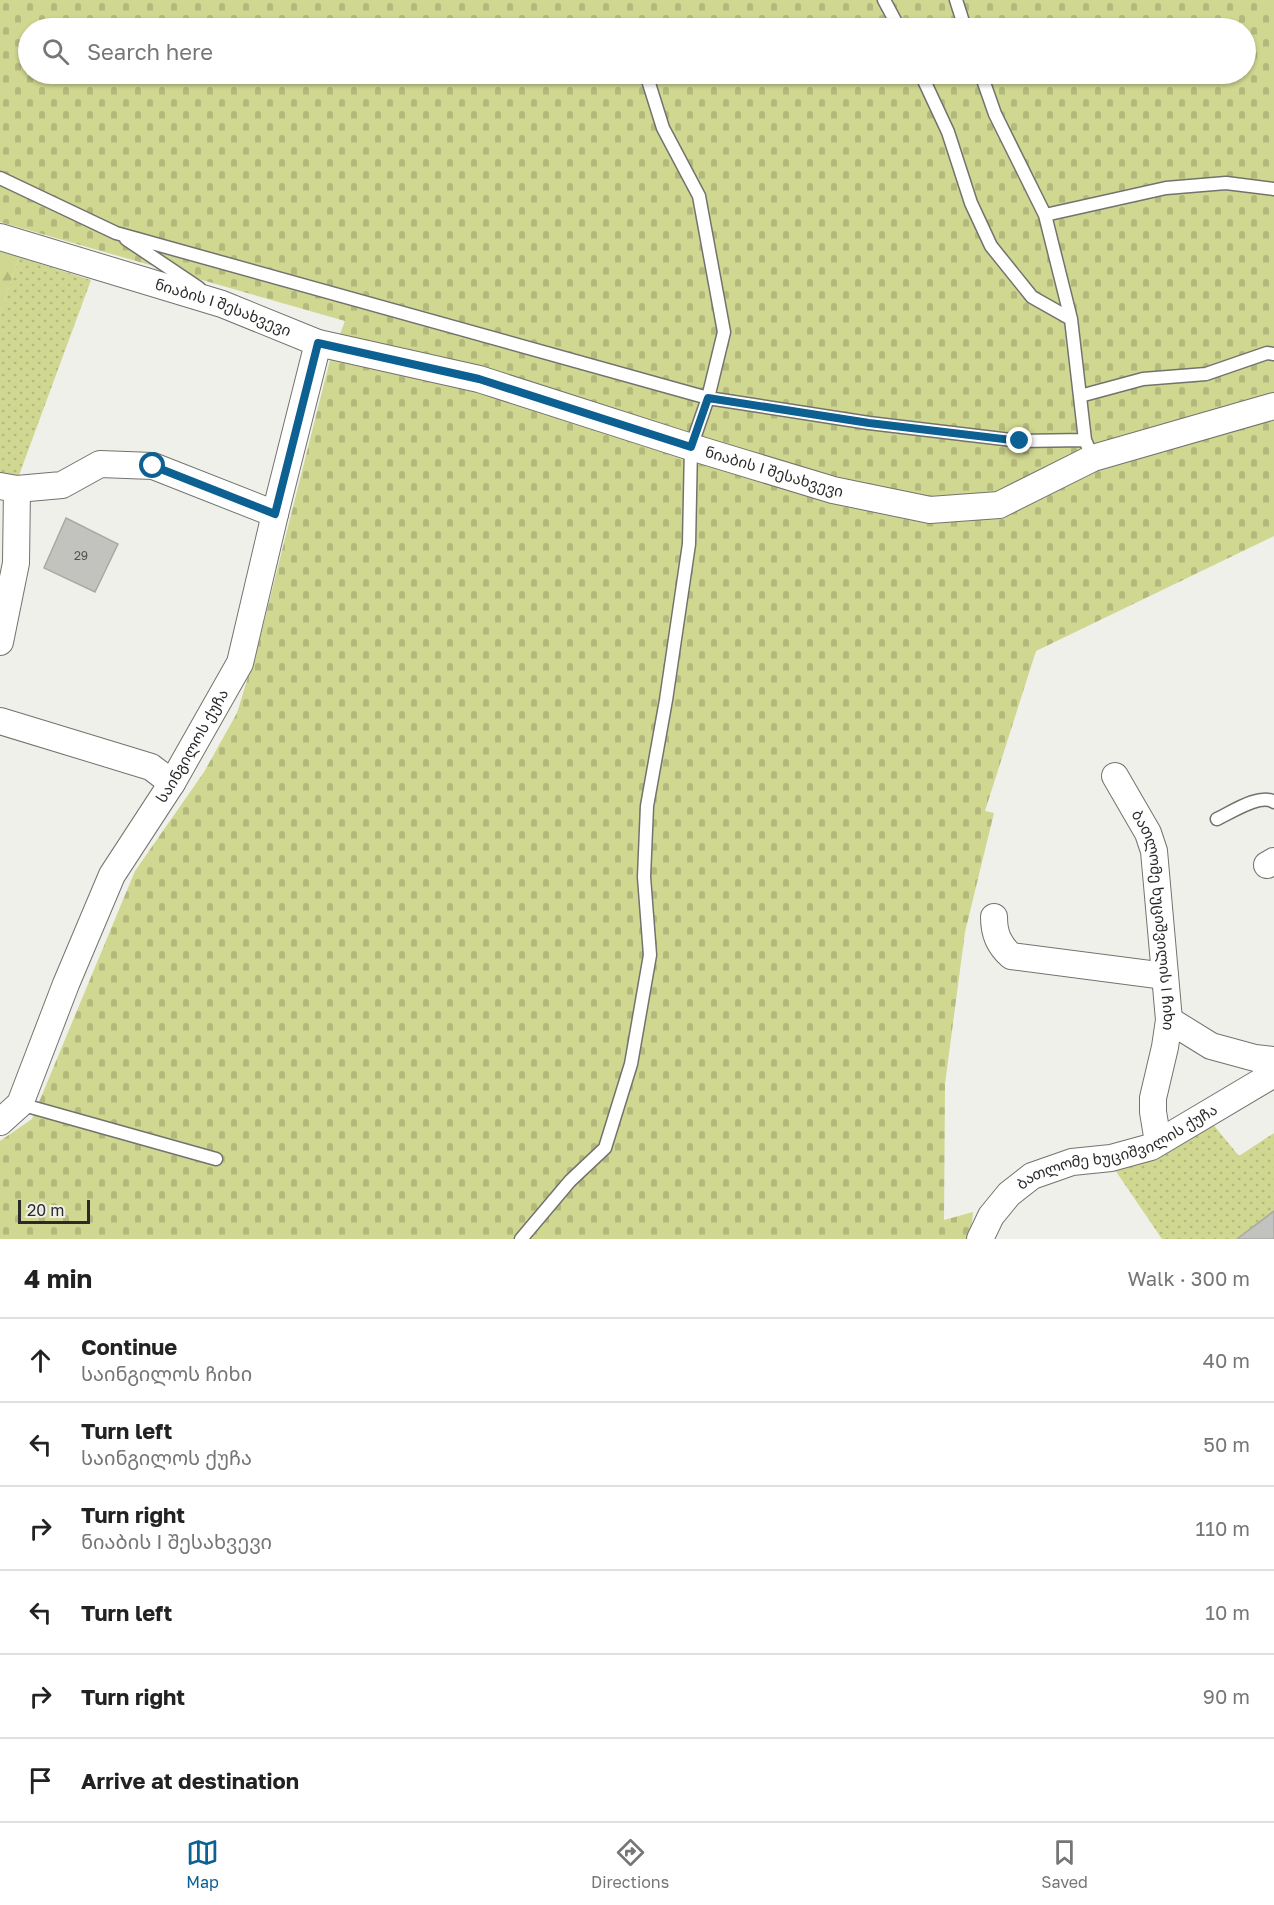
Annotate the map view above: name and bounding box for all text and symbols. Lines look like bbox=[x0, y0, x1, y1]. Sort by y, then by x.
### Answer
search box bbox=[18, 18, 1256, 84]
icon: search bbox=[39, 35, 72, 68]
text: Search here bbox=[87, 38, 213, 65]
street label: ნიაბის I შესახვევი bbox=[153, 274, 294, 339]
route end bbox=[1006, 427, 1032, 453]
street label: ნიაბის I შესახვევი bbox=[703, 442, 845, 500]
route start bbox=[139, 452, 165, 478]
house number: 29 bbox=[74, 548, 88, 563]
street label: საინგილოს ქუჩა bbox=[152, 685, 232, 806]
street label: ბათლომე ხუციშვილის I ჩიხი bbox=[1129, 806, 1179, 1032]
street label: ბათლომე ხუციშვილის ქუჩა bbox=[1012, 1100, 1220, 1193]
scale bar bbox=[18, 1197, 90, 1224]
text: 20 m bbox=[27, 1200, 64, 1220]
text: 4 min bbox=[24, 1263, 92, 1294]
text: Walk · 300 m bbox=[1127, 1266, 1250, 1290]
text: Continue bbox=[81, 1333, 177, 1360]
icon: ahead bbox=[24, 1344, 57, 1377]
text: 40 m bbox=[1203, 1348, 1250, 1372]
text: საინგილოს ჩიხი bbox=[81, 1361, 252, 1385]
text: Turn left bbox=[81, 1417, 172, 1444]
icon: left bbox=[24, 1428, 57, 1461]
text: 50 m bbox=[1203, 1432, 1250, 1456]
text: საინგილოს ქუჩა bbox=[81, 1445, 252, 1469]
text: Turn right bbox=[81, 1501, 185, 1528]
icon: right bbox=[24, 1512, 57, 1545]
text: 110 m bbox=[1196, 1516, 1250, 1540]
text: ნიაბის I შესახვევი bbox=[81, 1529, 272, 1553]
icon: left bbox=[24, 1596, 57, 1629]
text: Turn left bbox=[81, 1599, 172, 1626]
text: 10 m bbox=[1205, 1600, 1250, 1624]
icon: right bbox=[24, 1680, 57, 1713]
text: Turn right bbox=[81, 1683, 185, 1710]
text: 90 m bbox=[1203, 1684, 1250, 1708]
icon: arrive bbox=[24, 1764, 57, 1797]
text: Arrive at destination bbox=[81, 1767, 299, 1794]
tab: Map bbox=[186, 1836, 219, 1892]
tab: Directions bbox=[591, 1836, 669, 1892]
tab: Saved bbox=[1041, 1836, 1088, 1892]

